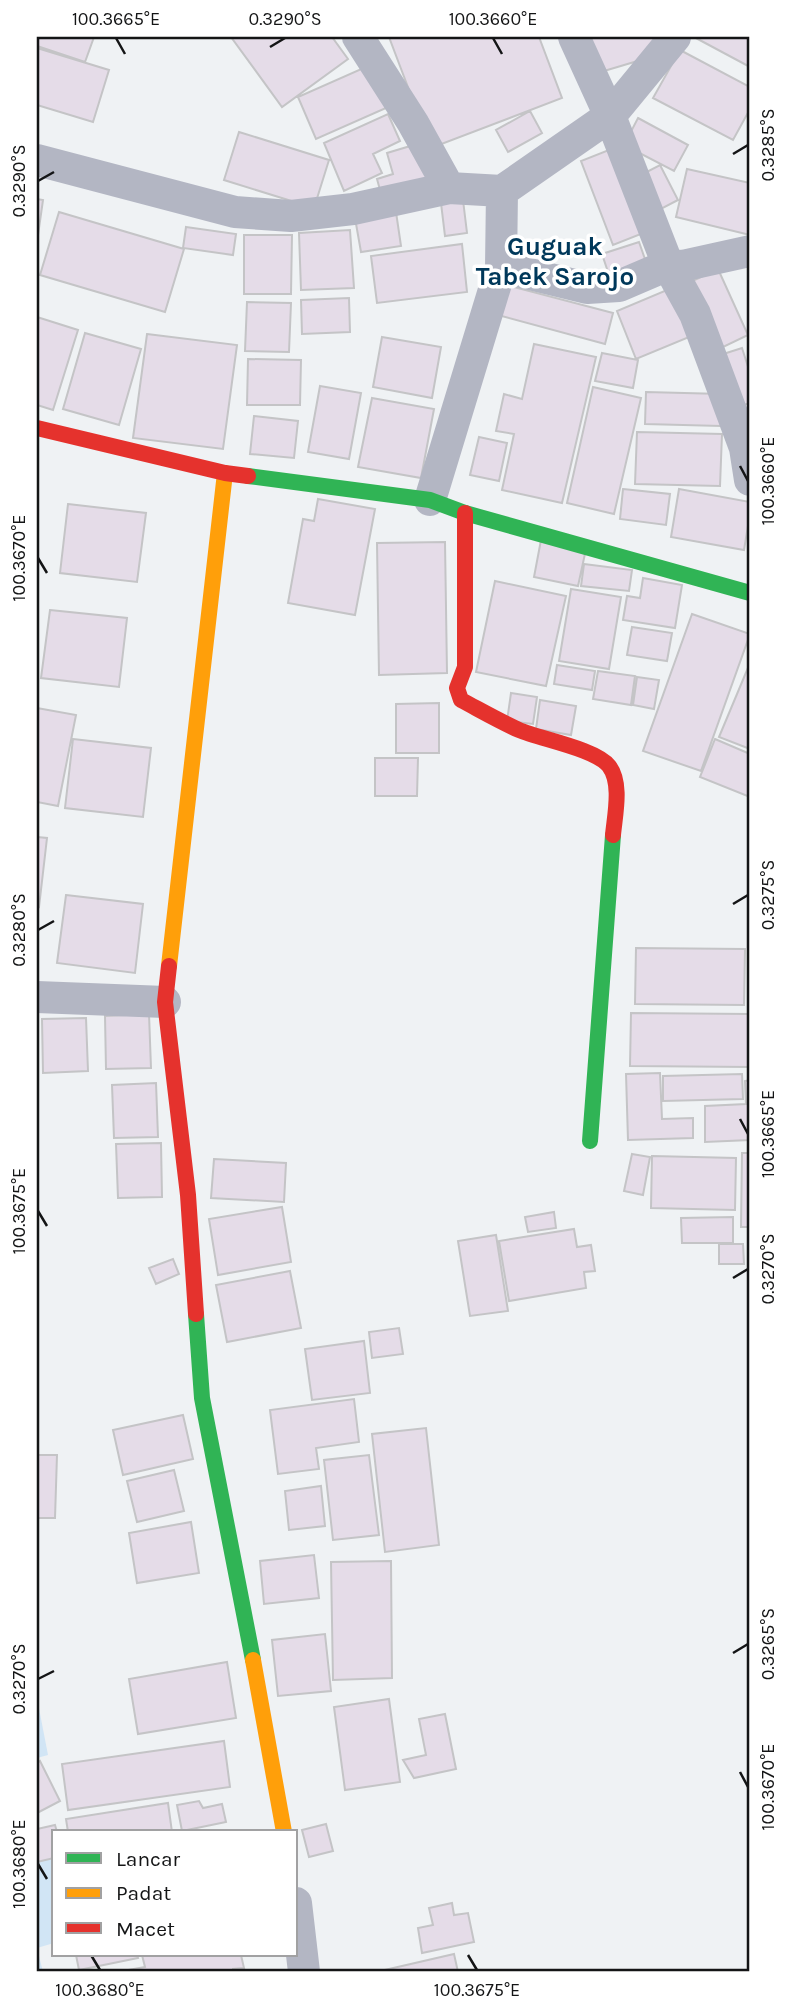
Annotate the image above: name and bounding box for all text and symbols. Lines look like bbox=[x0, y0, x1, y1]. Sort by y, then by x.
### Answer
text: 100.3665°E bbox=[72, 8, 160, 30]
text: 0.3290°S bbox=[248, 8, 322, 30]
text: 100.3660°E bbox=[449, 8, 537, 30]
text: 0.3285°S bbox=[757, 108, 779, 182]
text: 0.3290°S bbox=[8, 144, 30, 218]
district label: Guguak Tabek Sarojo bbox=[476, 231, 634, 292]
text: 100.3660°E bbox=[757, 437, 779, 525]
text: 100.3670°E bbox=[8, 515, 30, 601]
text: 0.3275°S bbox=[757, 860, 779, 930]
text: 0.3280°S bbox=[8, 893, 30, 967]
text: 100.3665°E bbox=[757, 1090, 779, 1178]
text: 100.3675°E bbox=[8, 1168, 30, 1254]
text: 0.3270°S bbox=[757, 1233, 779, 1305]
text: 0.3265°S bbox=[757, 1608, 779, 1680]
text: 0.3270°S bbox=[8, 1643, 30, 1715]
text: 100.3670°E bbox=[757, 1744, 779, 1830]
text: 100.3680°E bbox=[8, 1819, 30, 1909]
legend bbox=[52, 1830, 298, 1956]
text: Lancar bbox=[116, 1847, 180, 1871]
text: Padat bbox=[116, 1881, 171, 1905]
text: Macet bbox=[116, 1917, 175, 1941]
text: 100.3680°E bbox=[55, 1979, 145, 2001]
text: 100.3675°E bbox=[434, 1979, 520, 2001]

